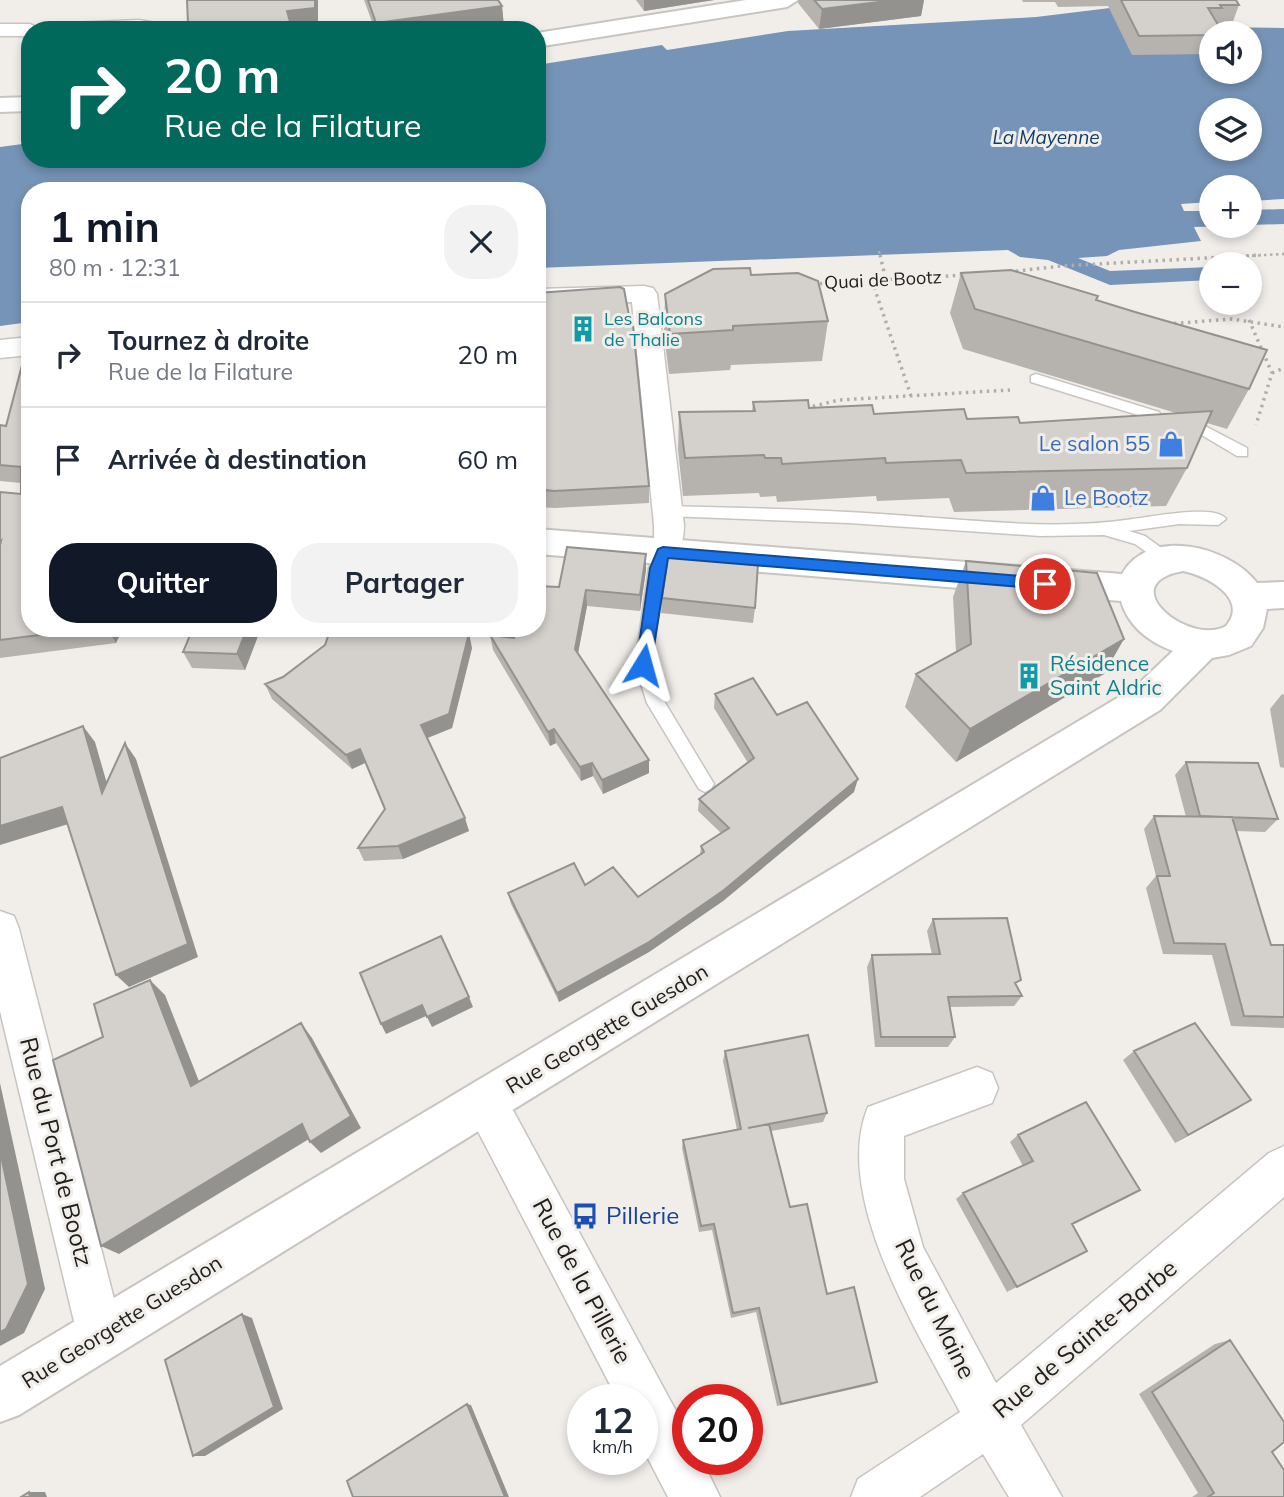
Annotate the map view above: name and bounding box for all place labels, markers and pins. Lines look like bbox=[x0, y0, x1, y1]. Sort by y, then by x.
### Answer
place label: Les Balcons de Thalie bbox=[604, 307, 703, 351]
building icon: Les Balcons de Thalie bbox=[568, 314, 598, 344]
shop icon: Le salon 55 bbox=[1156, 429, 1186, 459]
place label: Le salon 55 bbox=[1039, 430, 1150, 456]
shop icon: Le Bootz bbox=[1028, 483, 1058, 513]
place label: Le Bootz bbox=[1064, 484, 1149, 510]
pin bbox=[1015, 554, 1075, 614]
place label: Résidence Saint Aldric bbox=[1050, 650, 1162, 700]
building icon: Résidence Saint Aldric bbox=[1014, 661, 1044, 691]
place label: Pillerie bbox=[606, 1200, 679, 1230]
bus stop icon: Pillerie bbox=[570, 1201, 600, 1231]

